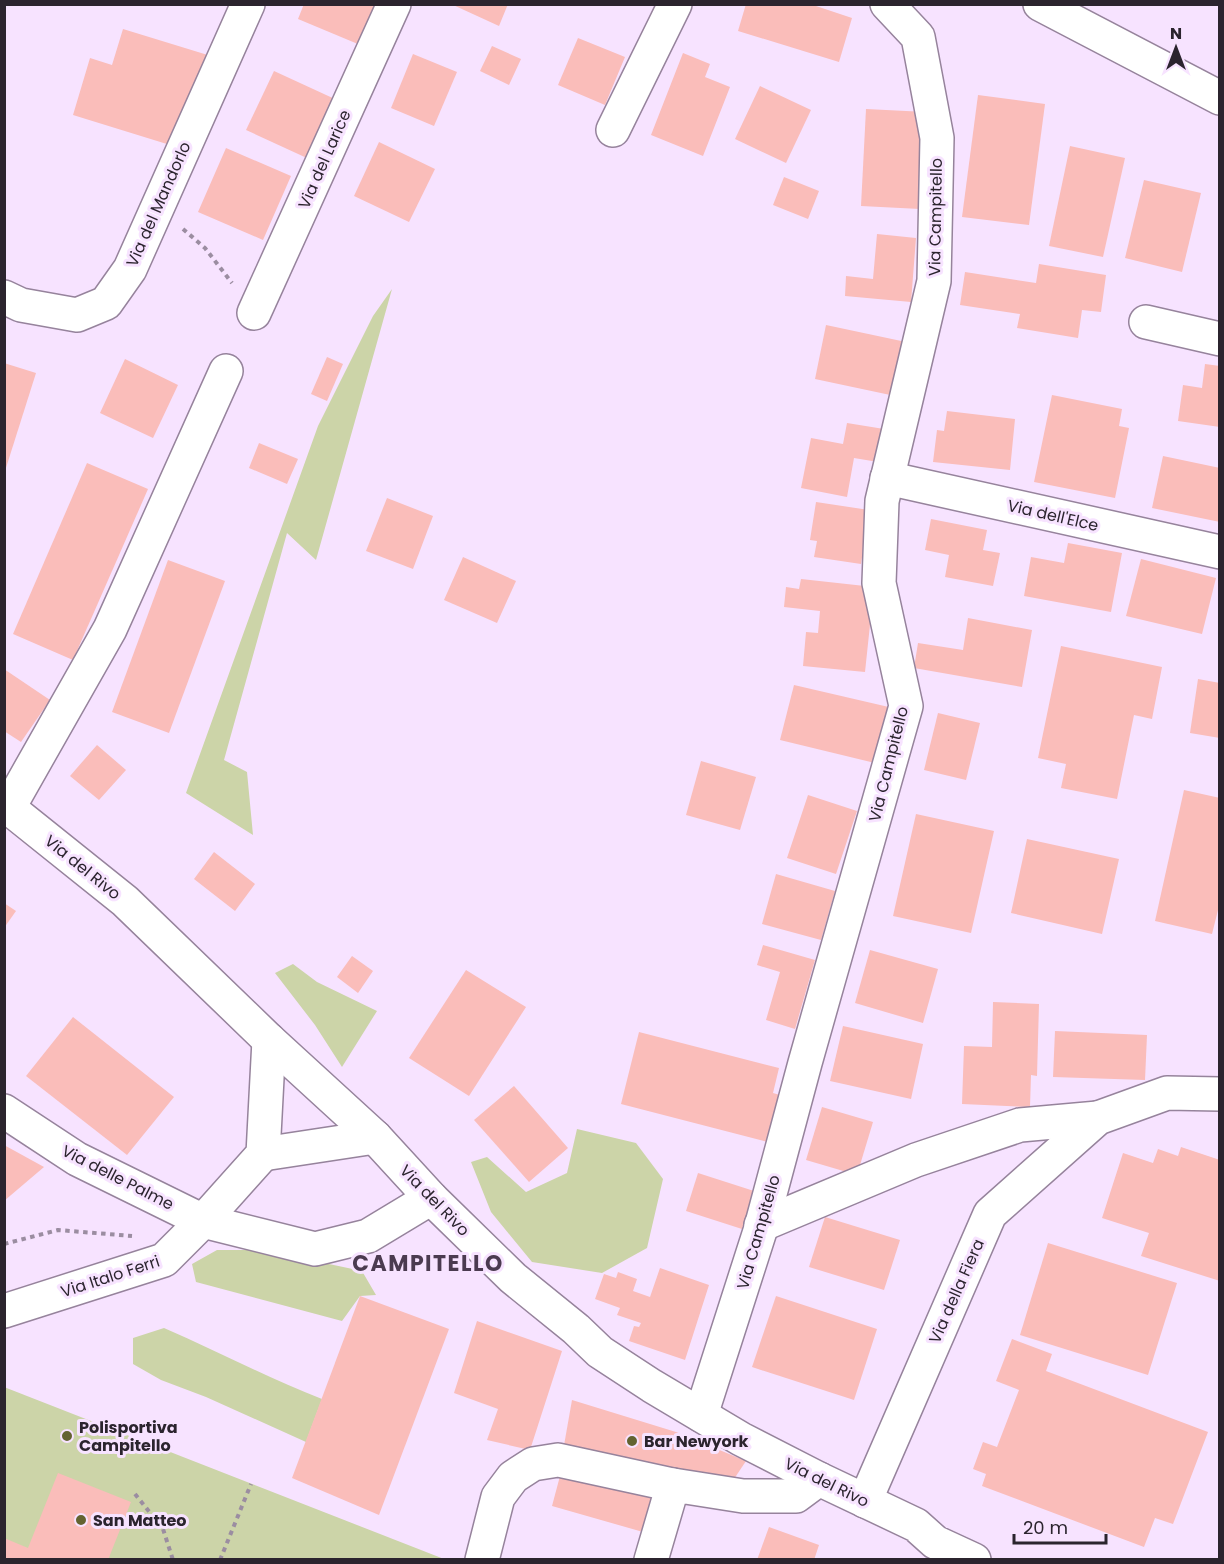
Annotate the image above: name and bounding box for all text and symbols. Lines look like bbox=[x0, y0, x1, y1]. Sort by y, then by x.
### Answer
north arrow bbox=[1146, 18, 1206, 78]
text: N bbox=[1170, 22, 1182, 45]
street label: Via del Larice bbox=[292, 106, 357, 212]
street label: Via del Mandorlo bbox=[121, 138, 196, 270]
street label: Via Campitello bbox=[923, 158, 948, 276]
street label: Via dell'Elce bbox=[1005, 494, 1101, 537]
street label: Via Campitello bbox=[863, 704, 914, 824]
street label: Via del Rivo bbox=[40, 830, 126, 905]
street label: Via delle Palme bbox=[58, 1139, 178, 1216]
street label: Via del Rivo bbox=[395, 1159, 475, 1241]
street label: Via Campitello bbox=[731, 1172, 786, 1292]
street label: Via della Fiera bbox=[923, 1235, 990, 1347]
district label: CAMPITELLO bbox=[352, 1248, 504, 1279]
street label: Via Italo Ferri bbox=[58, 1250, 163, 1303]
place label: Polisportiva Campitello bbox=[79, 1416, 178, 1457]
marker: Polisportiva Campitello bbox=[60, 1429, 74, 1443]
place label: Bar Newyork bbox=[644, 1430, 749, 1453]
marker: Bar Newyork bbox=[625, 1434, 639, 1448]
street label: Via del Rivo bbox=[781, 1452, 873, 1513]
scale bar bbox=[1014, 1507, 1106, 1545]
place label: San Matteo bbox=[93, 1509, 186, 1532]
marker: San Matteo bbox=[74, 1513, 88, 1527]
text: 20 m bbox=[1023, 1515, 1068, 1540]

